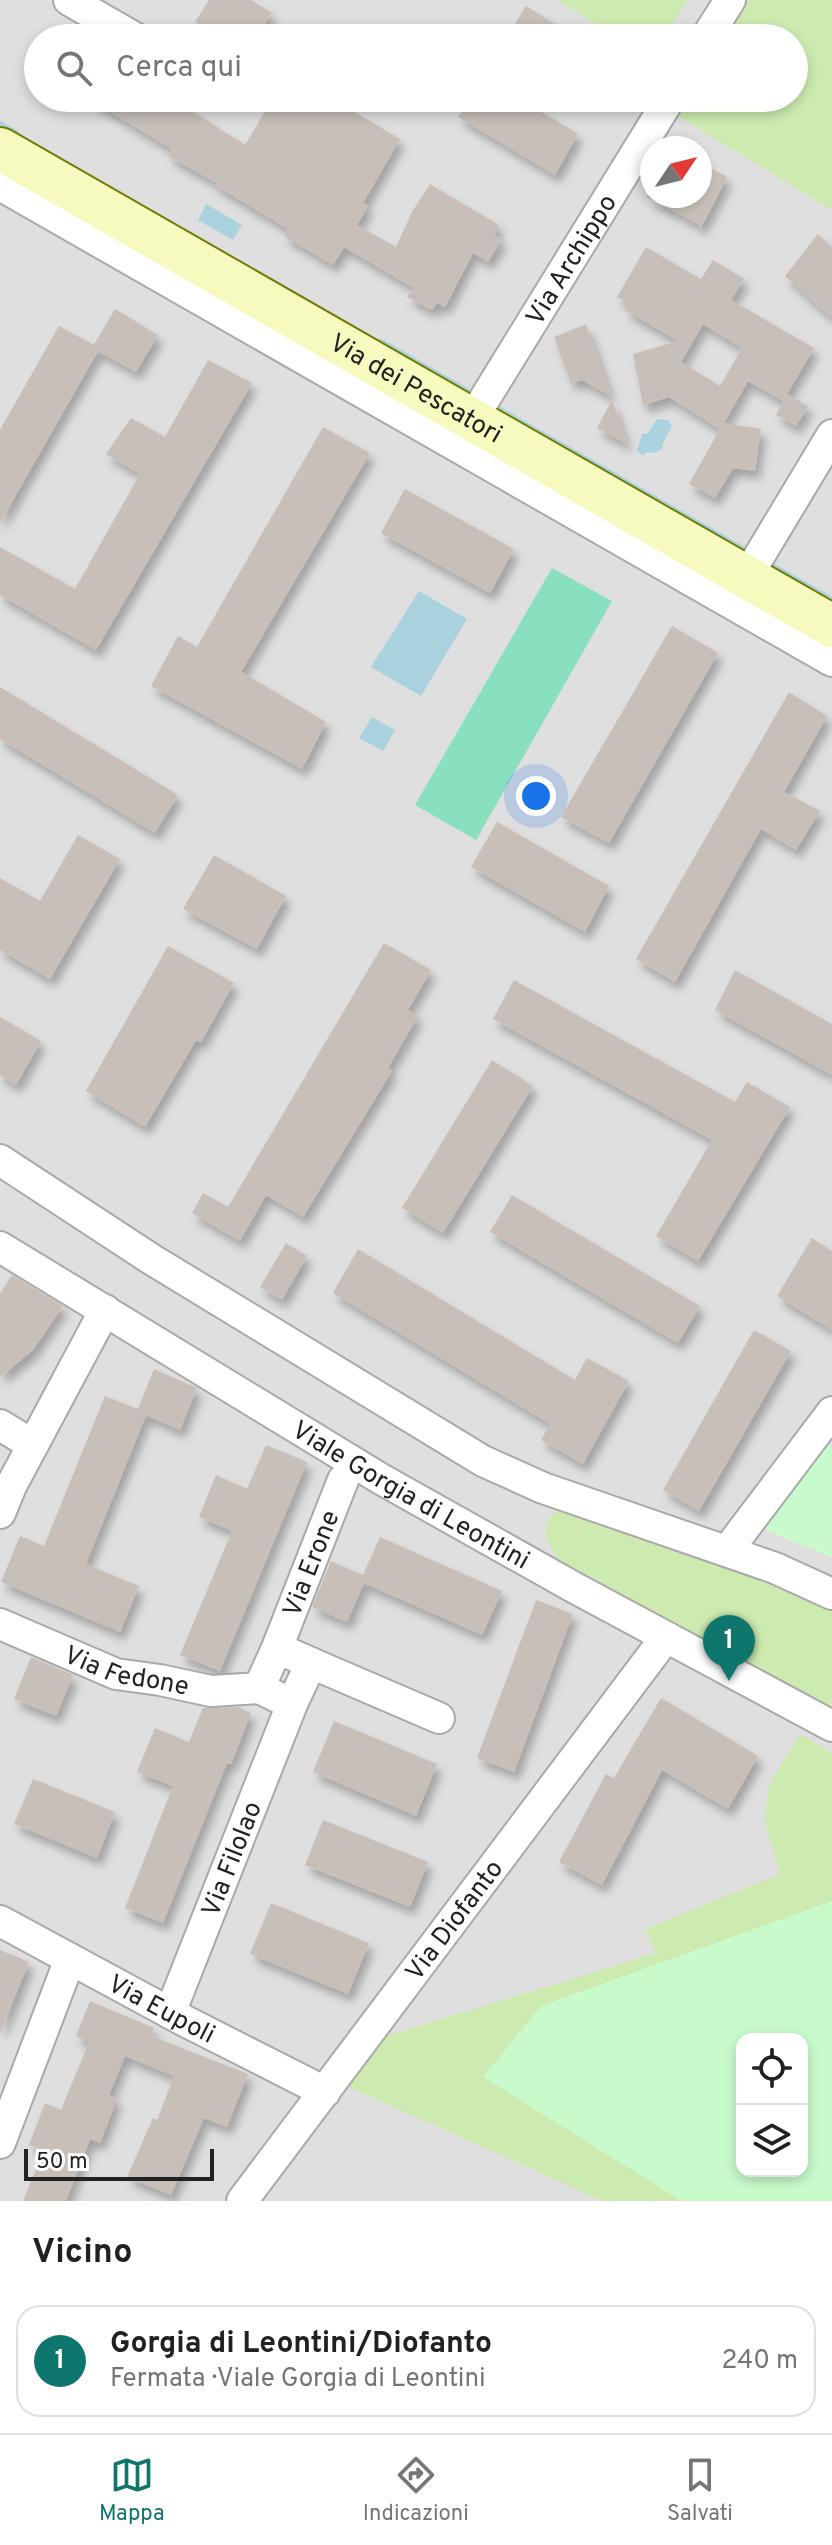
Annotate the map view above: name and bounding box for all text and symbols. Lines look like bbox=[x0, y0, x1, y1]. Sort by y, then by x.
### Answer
search box bbox=[24, 24, 808, 112]
icon: search bbox=[52, 46, 96, 90]
text: Cerca qui bbox=[116, 50, 242, 87]
north arrow bbox=[640, 136, 712, 208]
street label: Via Archippo bbox=[520, 189, 626, 332]
street label: Via dei Pescatori bbox=[323, 327, 507, 452]
your location bbox=[516, 776, 556, 816]
street label: Viale Gorgia di Leontini bbox=[285, 1415, 535, 1578]
street label: Via Erone bbox=[277, 1506, 348, 1622]
pin: 1 bbox=[703, 1615, 755, 1681]
street label: Via Fedone bbox=[58, 1640, 192, 1705]
street label: Via Filolao bbox=[196, 1797, 271, 1922]
street label: Via Diofanto bbox=[399, 1854, 512, 1988]
street label: Via Eupoli bbox=[101, 1968, 220, 2052]
map controls bbox=[736, 2033, 808, 2177]
button: locate bbox=[736, 2033, 808, 2105]
button: layers bbox=[736, 2105, 808, 2177]
scale bar bbox=[24, 2145, 214, 2181]
text: 50 m bbox=[36, 2149, 88, 2176]
text: Vicino bbox=[32, 2232, 132, 2275]
text: Gorgia di Leontini/Diofanto bbox=[110, 2326, 492, 2363]
text: 1 bbox=[55, 2345, 65, 2378]
text: 240 m bbox=[721, 2345, 798, 2378]
text: Fermata · Viale Gorgia di Leontini bbox=[110, 2363, 486, 2396]
tab: Mappa bbox=[99, 2453, 165, 2528]
tab: Indicazioni bbox=[363, 2453, 469, 2528]
tab: Salvati bbox=[667, 2453, 733, 2528]

